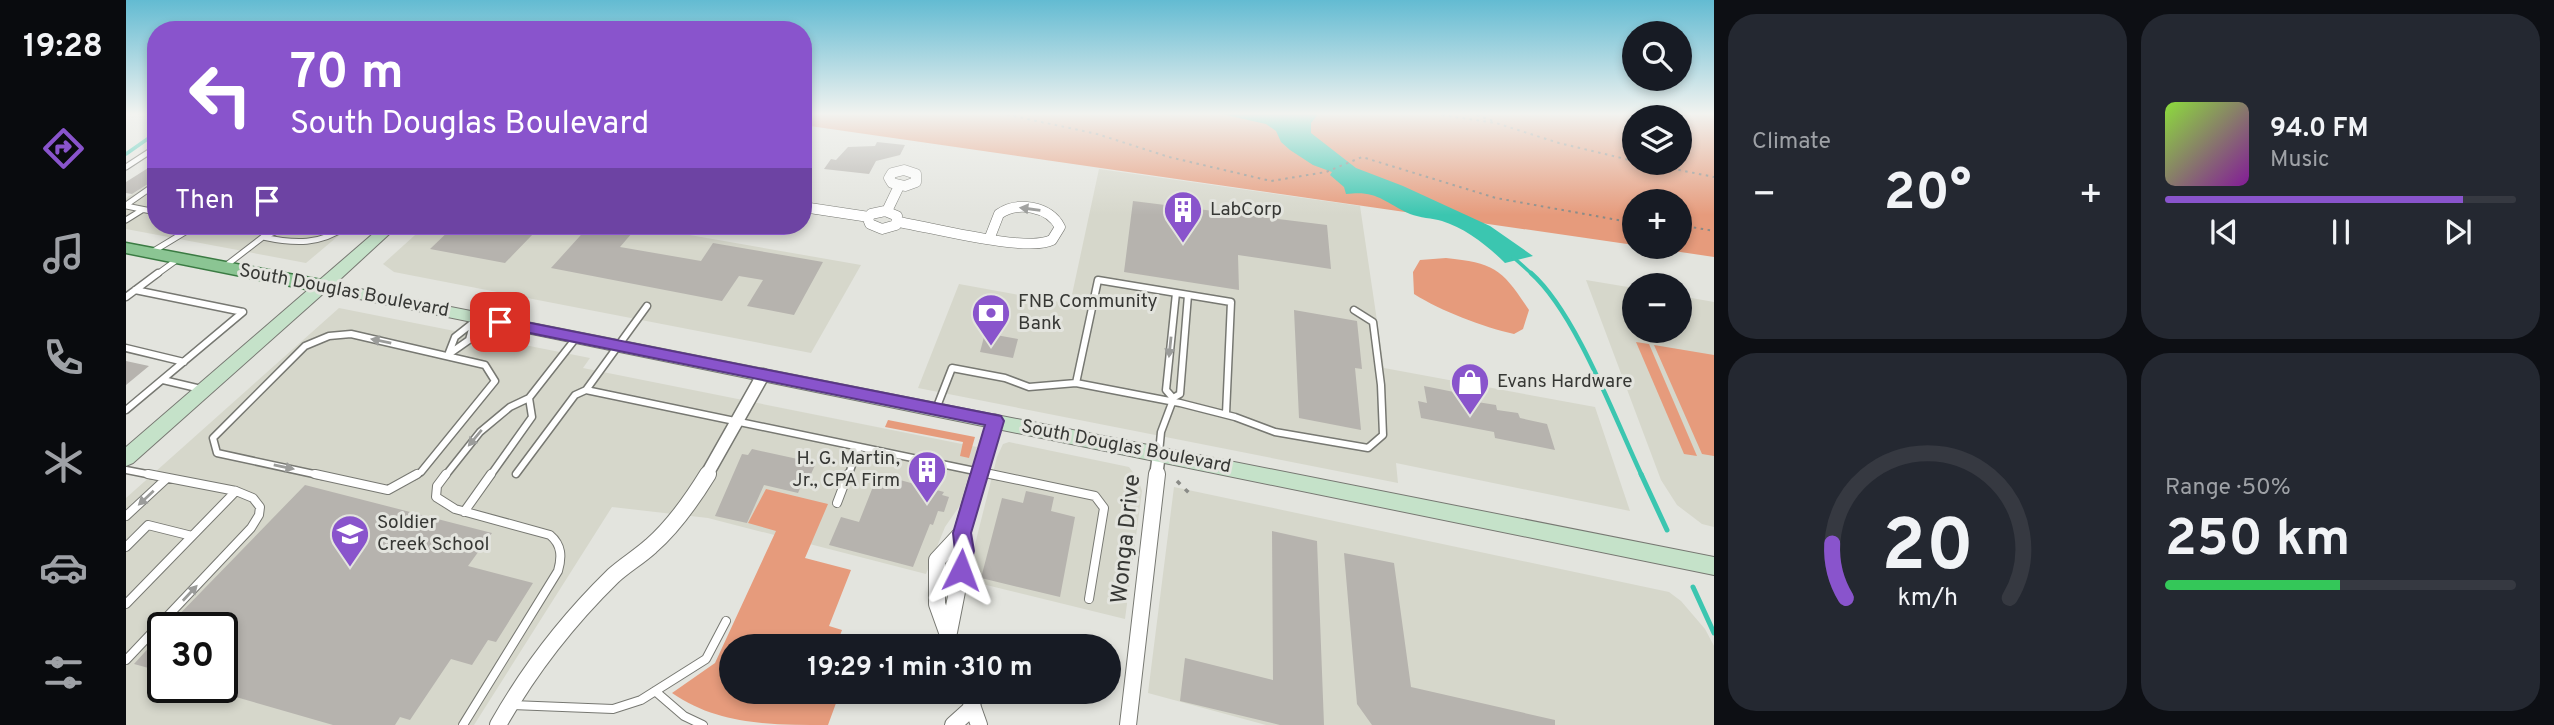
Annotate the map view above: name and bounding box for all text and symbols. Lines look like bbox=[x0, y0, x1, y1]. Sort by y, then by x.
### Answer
map controls bbox=[1622, 21, 1692, 343]
button: search bbox=[1622, 21, 1692, 91]
text: 19:28 bbox=[23, 28, 103, 68]
text: 70 m bbox=[290, 44, 404, 106]
icon: left bbox=[175, 49, 266, 140]
text: South Douglas Boulevard bbox=[290, 105, 649, 145]
button: layers bbox=[1622, 105, 1692, 175]
text: 94.0 FM bbox=[2270, 113, 2369, 146]
icon: directions bbox=[39, 124, 88, 173]
text: Climate bbox=[1752, 128, 1831, 157]
text: Music bbox=[2270, 146, 2330, 175]
text: 20° bbox=[1884, 162, 1971, 228]
text: − bbox=[1752, 172, 1777, 221]
text: + bbox=[2078, 172, 2103, 221]
icon: arrive bbox=[248, 182, 286, 220]
text: Then bbox=[175, 185, 234, 218]
building icon: LabCorp bbox=[1162, 189, 1204, 244]
button: + bbox=[1622, 189, 1692, 259]
place label: LabCorp bbox=[1210, 198, 1282, 222]
one-way arrow bbox=[1019, 204, 1041, 215]
icon: previous bbox=[2205, 213, 2243, 251]
icon: pause bbox=[2322, 213, 2360, 251]
icon: next bbox=[2439, 213, 2477, 251]
icon: music bbox=[39, 229, 88, 278]
street label: South Douglas Boulevard bbox=[237, 259, 451, 323]
button: − bbox=[1622, 273, 1692, 343]
place label: FNB Community Bank bbox=[1018, 290, 1158, 336]
pin bbox=[470, 292, 530, 352]
bank icon: FNB Community Bank bbox=[970, 292, 1012, 347]
icon: arrive bbox=[481, 303, 519, 341]
icon: phone bbox=[39, 333, 88, 382]
one-way arrow bbox=[370, 335, 392, 346]
one-way arrow bbox=[1165, 336, 1176, 358]
shop icon: Evans Hardware bbox=[1449, 361, 1491, 416]
place label: Evans Hardware bbox=[1497, 370, 1632, 394]
street label: South Douglas Boulevard bbox=[1019, 415, 1233, 479]
one-way arrow bbox=[467, 429, 482, 447]
icon: climate bbox=[39, 438, 88, 487]
place label: H. G. Martin, Jr., CPA Firm bbox=[792, 447, 900, 493]
building icon: H. G. Martin, Jr., CPA Firm bbox=[906, 449, 948, 504]
one-way arrow bbox=[273, 462, 295, 473]
street label: Wonga Drive bbox=[1106, 473, 1148, 605]
text: Range · 50% bbox=[2165, 474, 2291, 503]
one-way arrow bbox=[138, 489, 155, 505]
text: 20 bbox=[1881, 504, 1974, 596]
text: 250 km bbox=[2165, 508, 2350, 574]
place label: Soldier Creek School bbox=[377, 511, 490, 557]
school or university icon: Soldier Creek School bbox=[329, 513, 371, 568]
position arrow bbox=[924, 533, 998, 607]
icon: car bbox=[39, 543, 88, 592]
text: km/h bbox=[1897, 583, 1958, 615]
one-way arrow bbox=[181, 584, 198, 601]
speed limit sign: 30 bbox=[147, 612, 238, 703]
icon: filters bbox=[39, 648, 88, 697]
text: 19:29 · 1 min · 310 m bbox=[807, 652, 1033, 685]

